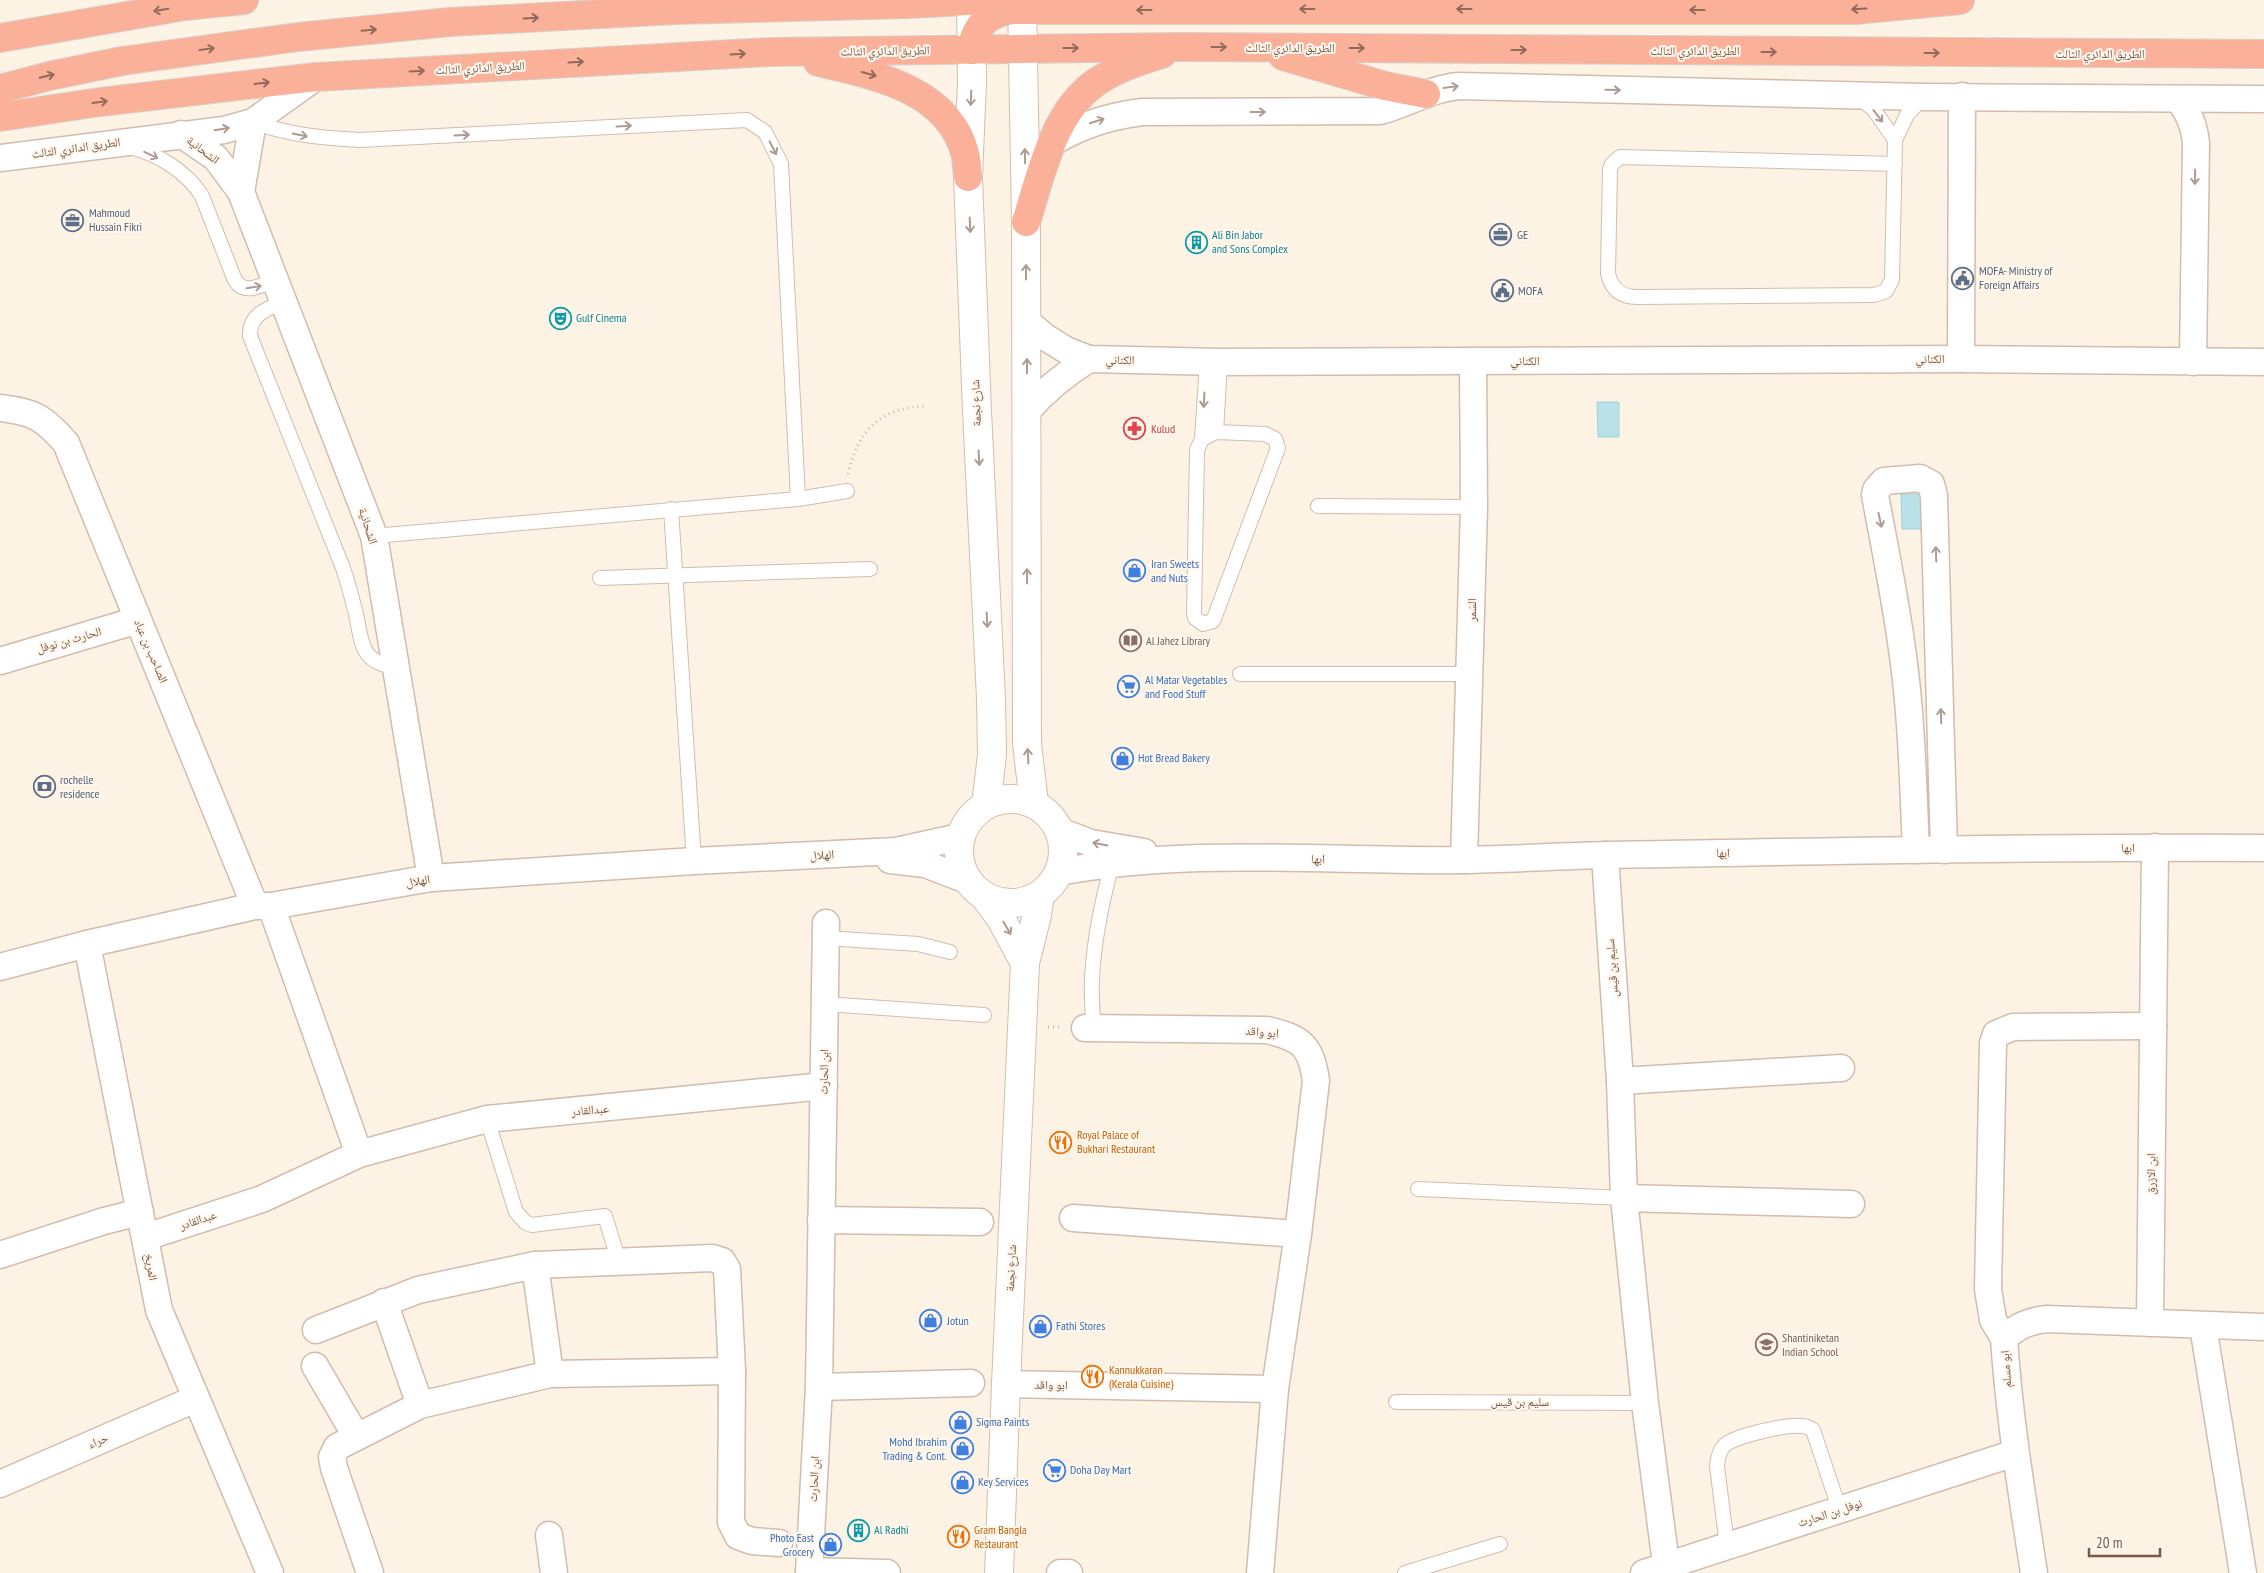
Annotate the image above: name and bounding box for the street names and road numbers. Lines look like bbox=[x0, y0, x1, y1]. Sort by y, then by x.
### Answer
street label: الطريق الدائري الثالث bbox=[1245, 40, 1335, 58]
street label: الطريق الدائري الثالث bbox=[840, 42, 930, 62]
street label: الطريق الدائري الثالث bbox=[1650, 43, 1740, 61]
street label: الطريق الدائري الثالث bbox=[2055, 46, 2145, 64]
street label: الطريق الدائري الثالث bbox=[435, 58, 525, 80]
street label: الشحانية bbox=[184, 132, 223, 167]
street label: الطريق الدائري الثالث bbox=[31, 134, 122, 164]
street label: الكناني bbox=[1916, 351, 1945, 369]
street label: الكناني bbox=[1105, 352, 1135, 370]
street label: الكناني bbox=[1511, 353, 1540, 371]
street label: شارع نجمة bbox=[967, 379, 985, 427]
street label: الشحانية bbox=[355, 506, 381, 546]
street label: السَمر bbox=[1464, 598, 1479, 623]
street label: الصاحب بن عباد bbox=[131, 616, 172, 685]
street label: الحارث بن نوفل bbox=[35, 623, 103, 656]
street label: ابها bbox=[2121, 840, 2135, 855]
street label: ابها bbox=[1716, 845, 1730, 860]
street label: الهلال bbox=[809, 846, 835, 863]
street label: ابها bbox=[1311, 851, 1325, 866]
street label: الهلال bbox=[405, 871, 431, 890]
street label: سليم بن قيس bbox=[1602, 938, 1622, 998]
street label: ابو واقد bbox=[1245, 1023, 1280, 1041]
street label: ابن الحارث bbox=[816, 1049, 832, 1095]
street label: عبدالقادر bbox=[569, 1100, 610, 1119]
street label: ابن الازرق bbox=[2143, 1153, 2159, 1195]
street label: عبدالقادر bbox=[177, 1207, 218, 1233]
street label: شارع نجمة bbox=[1002, 1244, 1020, 1292]
street label: المريخ bbox=[142, 1252, 161, 1282]
street label: ابو مسلم bbox=[1997, 1350, 2015, 1388]
street label: ابو واقد bbox=[1034, 1377, 1068, 1393]
street label: سليم بن قيس bbox=[1491, 1394, 1549, 1410]
street label: حراء bbox=[85, 1429, 111, 1451]
street label: ابن الحارث bbox=[805, 1455, 823, 1502]
street label: نوفل بن الحارث bbox=[1796, 1495, 1864, 1530]

